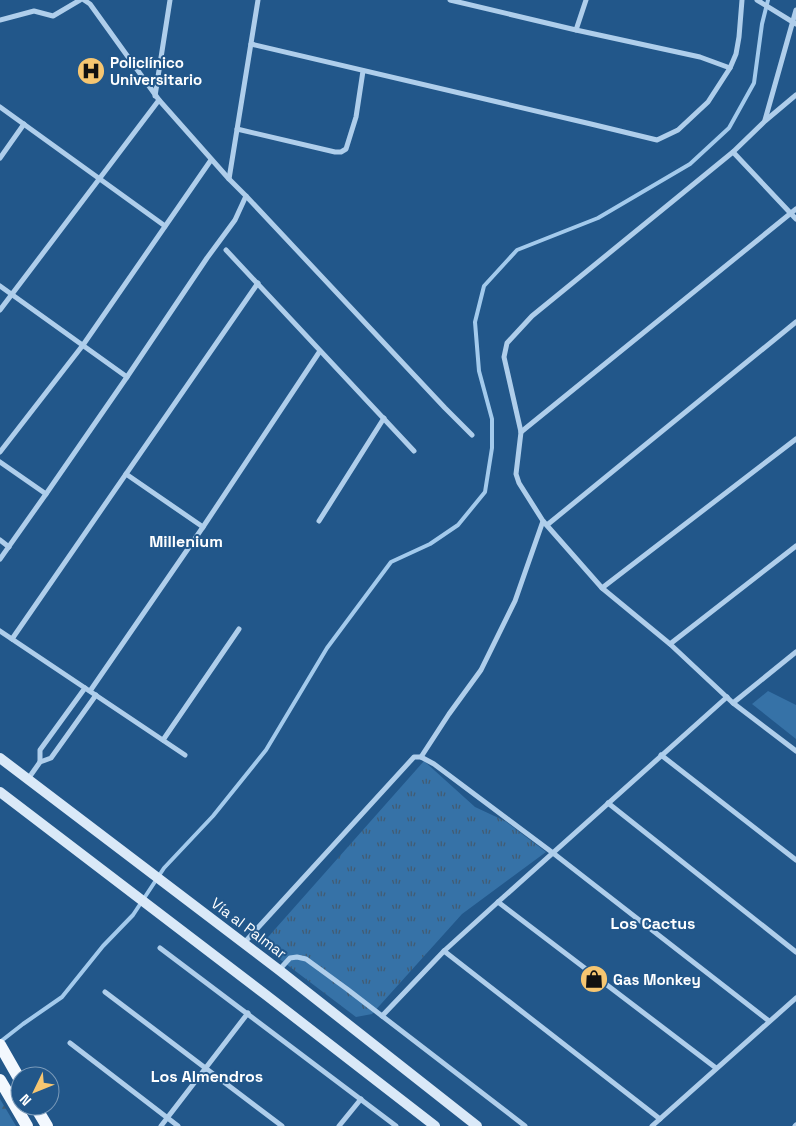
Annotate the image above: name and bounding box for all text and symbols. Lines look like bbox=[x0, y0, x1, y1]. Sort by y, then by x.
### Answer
place label: Policlínico Universitario bbox=[110, 53, 202, 89]
hospital icon: Policlínico Universitario bbox=[76, 56, 106, 86]
district label: Millenium bbox=[149, 531, 223, 552]
street label: Vía al Palmar bbox=[207, 893, 291, 963]
district label: Los Cactus bbox=[611, 913, 695, 934]
shop icon: Gas Monkey bbox=[579, 964, 609, 994]
place label: Gas Monkey bbox=[613, 970, 701, 989]
north arrow bbox=[10, 1066, 60, 1116]
district label: Los Almendros bbox=[151, 1066, 263, 1087]
text: N bbox=[16, 1090, 35, 1109]

